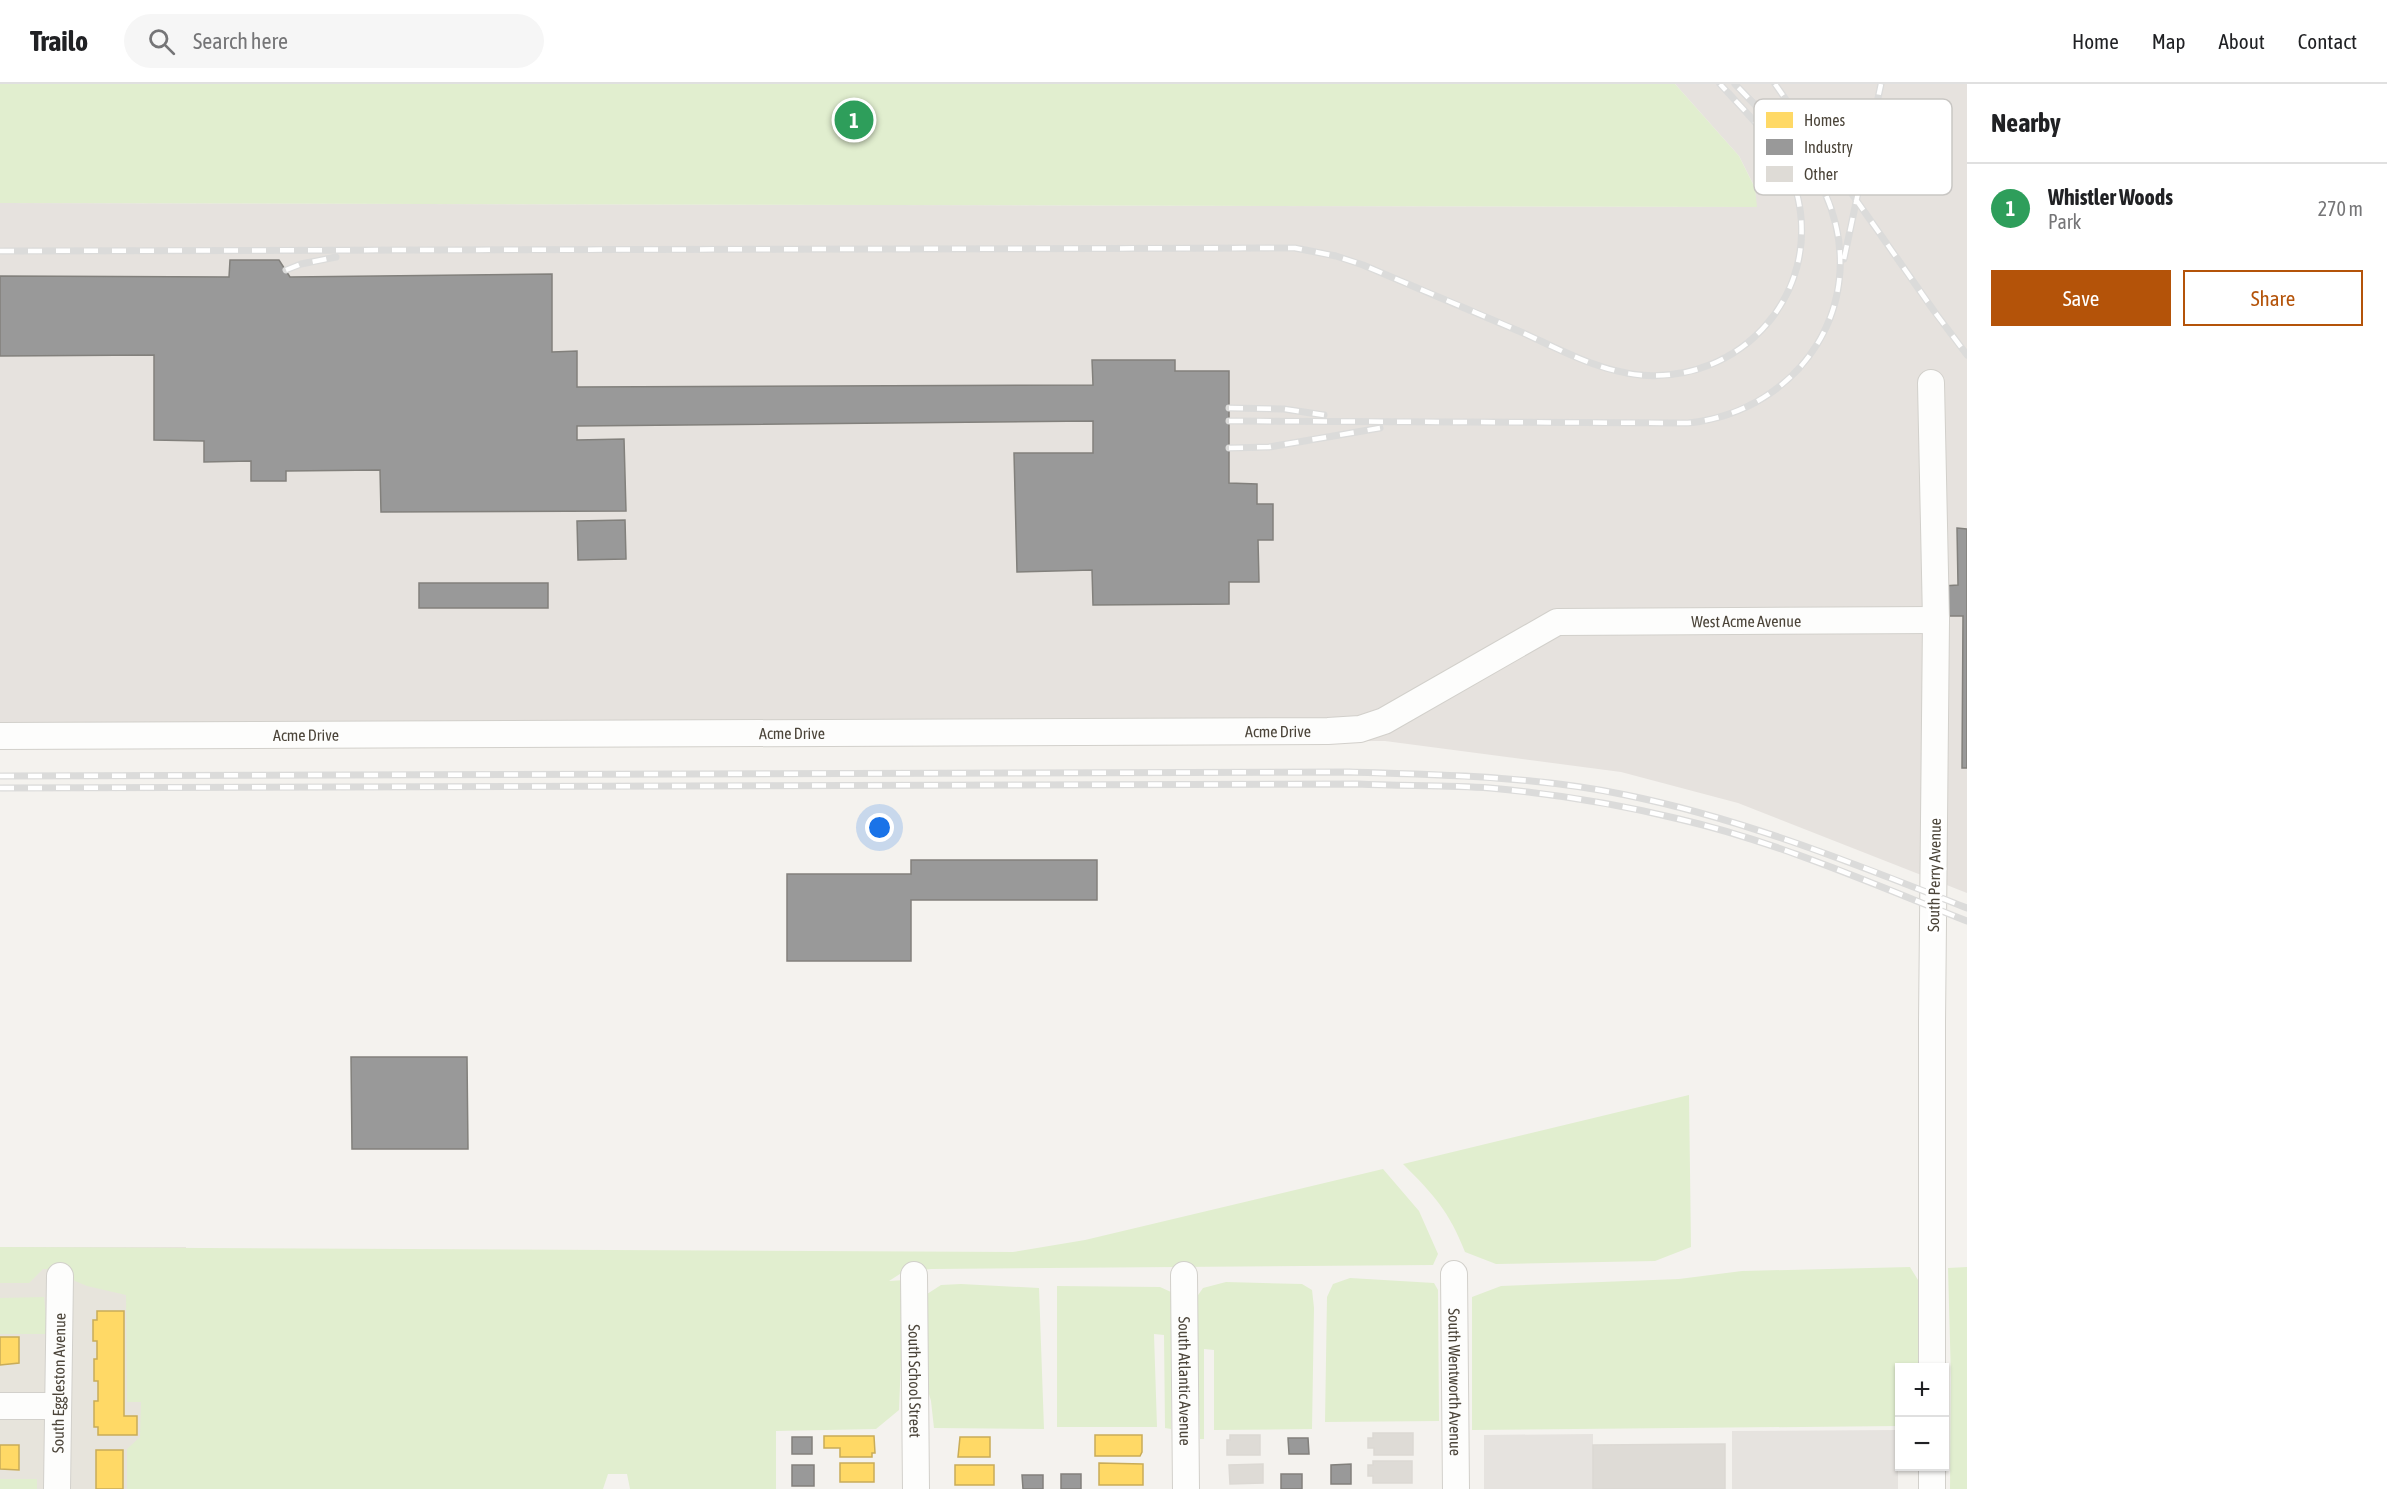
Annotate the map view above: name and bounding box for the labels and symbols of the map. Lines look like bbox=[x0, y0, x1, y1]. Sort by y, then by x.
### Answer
pin: 1 bbox=[834, 98, 874, 142]
legend bbox=[1754, 99, 1952, 195]
text: Homes bbox=[1804, 111, 1846, 129]
text: Industry bbox=[1804, 138, 1853, 157]
text: Other bbox=[1804, 165, 1838, 183]
street label: West Acme Avenue bbox=[1691, 612, 1801, 630]
street label: Acme Drive bbox=[1245, 722, 1311, 740]
street label: Acme Drive bbox=[759, 724, 825, 742]
street label: Acme Drive bbox=[273, 726, 339, 744]
your location bbox=[865, 813, 894, 842]
street label: South Perry Avenue bbox=[1924, 818, 1945, 932]
street label: South Wentworth Avenue bbox=[1445, 1308, 1465, 1456]
street label: South Eggleston Avenue bbox=[49, 1313, 68, 1453]
street label: South Atlantic Avenue bbox=[1175, 1316, 1195, 1446]
street label: South School Street bbox=[905, 1324, 925, 1438]

